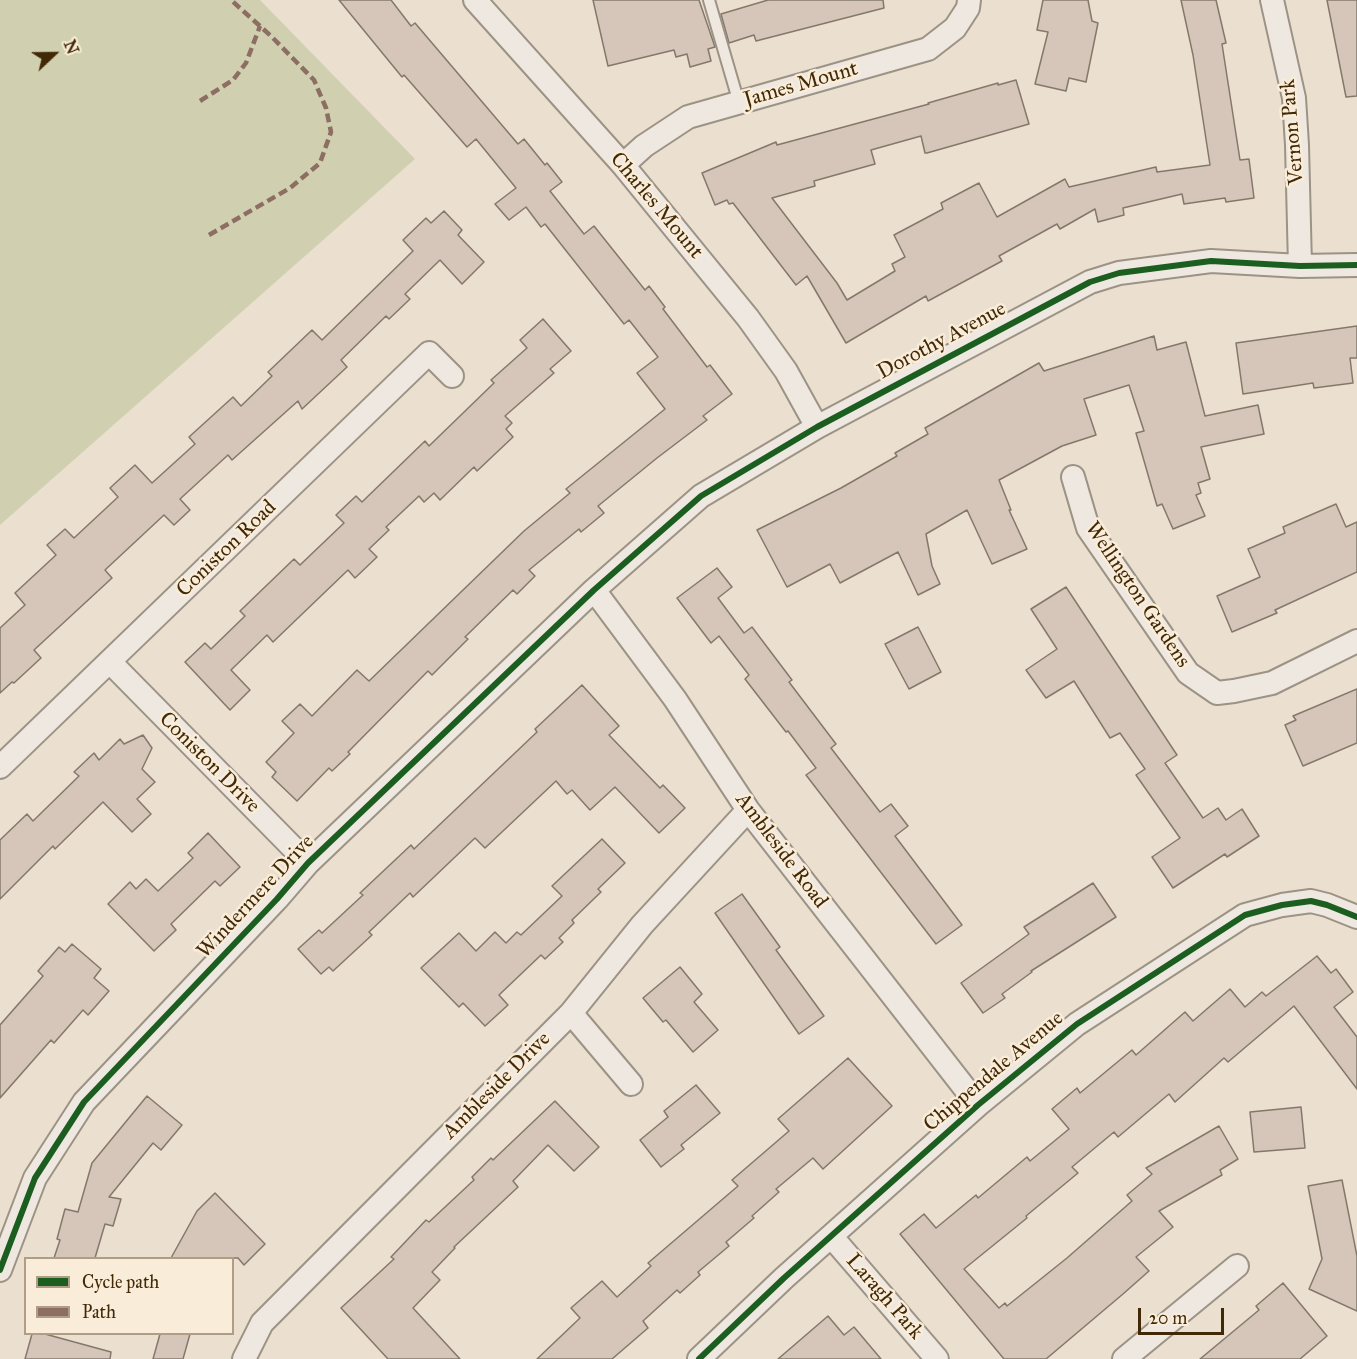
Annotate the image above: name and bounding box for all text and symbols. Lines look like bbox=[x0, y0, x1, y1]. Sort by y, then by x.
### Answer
north arrow bbox=[24, 24, 84, 84]
text: N bbox=[60, 37, 83, 57]
street label: James Mount bbox=[741, 57, 861, 113]
street label: Vernon Park bbox=[1276, 78, 1310, 186]
street label: Charles Mount bbox=[604, 148, 708, 264]
street label: Dorothy Avenue bbox=[873, 297, 1011, 385]
street label: Coniston Road bbox=[172, 495, 282, 603]
street label: Wellington Gardens bbox=[1079, 517, 1195, 673]
street label: Coniston Drive bbox=[153, 707, 265, 819]
street label: Ambleside Road bbox=[729, 788, 833, 914]
street label: Windermere Drive bbox=[192, 830, 320, 964]
street label: Chippendale Avenue bbox=[919, 1006, 1069, 1138]
street label: Ambleside Drive bbox=[438, 1027, 556, 1145]
street label: Laragh Park bbox=[840, 1249, 928, 1345]
legend bbox=[24, 1257, 234, 1335]
text: Cycle path bbox=[82, 1271, 159, 1293]
scale bar bbox=[1141, 1296, 1226, 1334]
text: Path bbox=[82, 1301, 116, 1323]
text: 20 m bbox=[1149, 1307, 1187, 1329]

